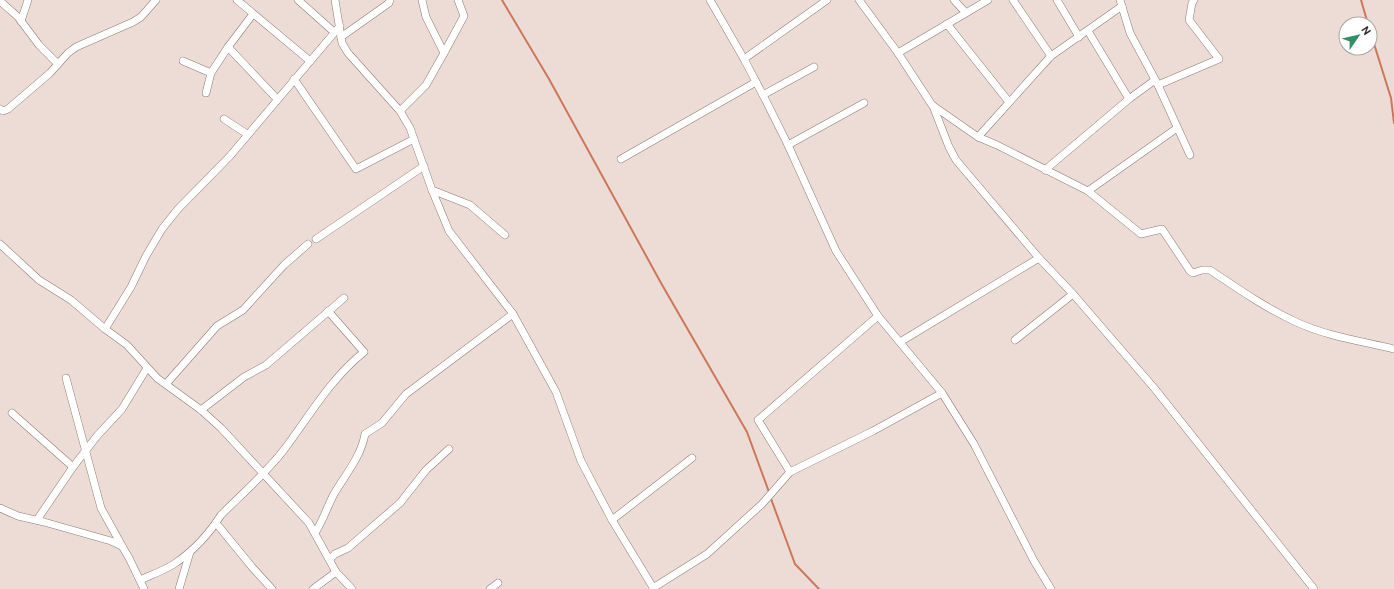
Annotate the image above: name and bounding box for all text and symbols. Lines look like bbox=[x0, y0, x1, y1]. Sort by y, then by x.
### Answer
north arrow bbox=[1338, 16, 1378, 56]
text: N bbox=[1358, 23, 1374, 38]

